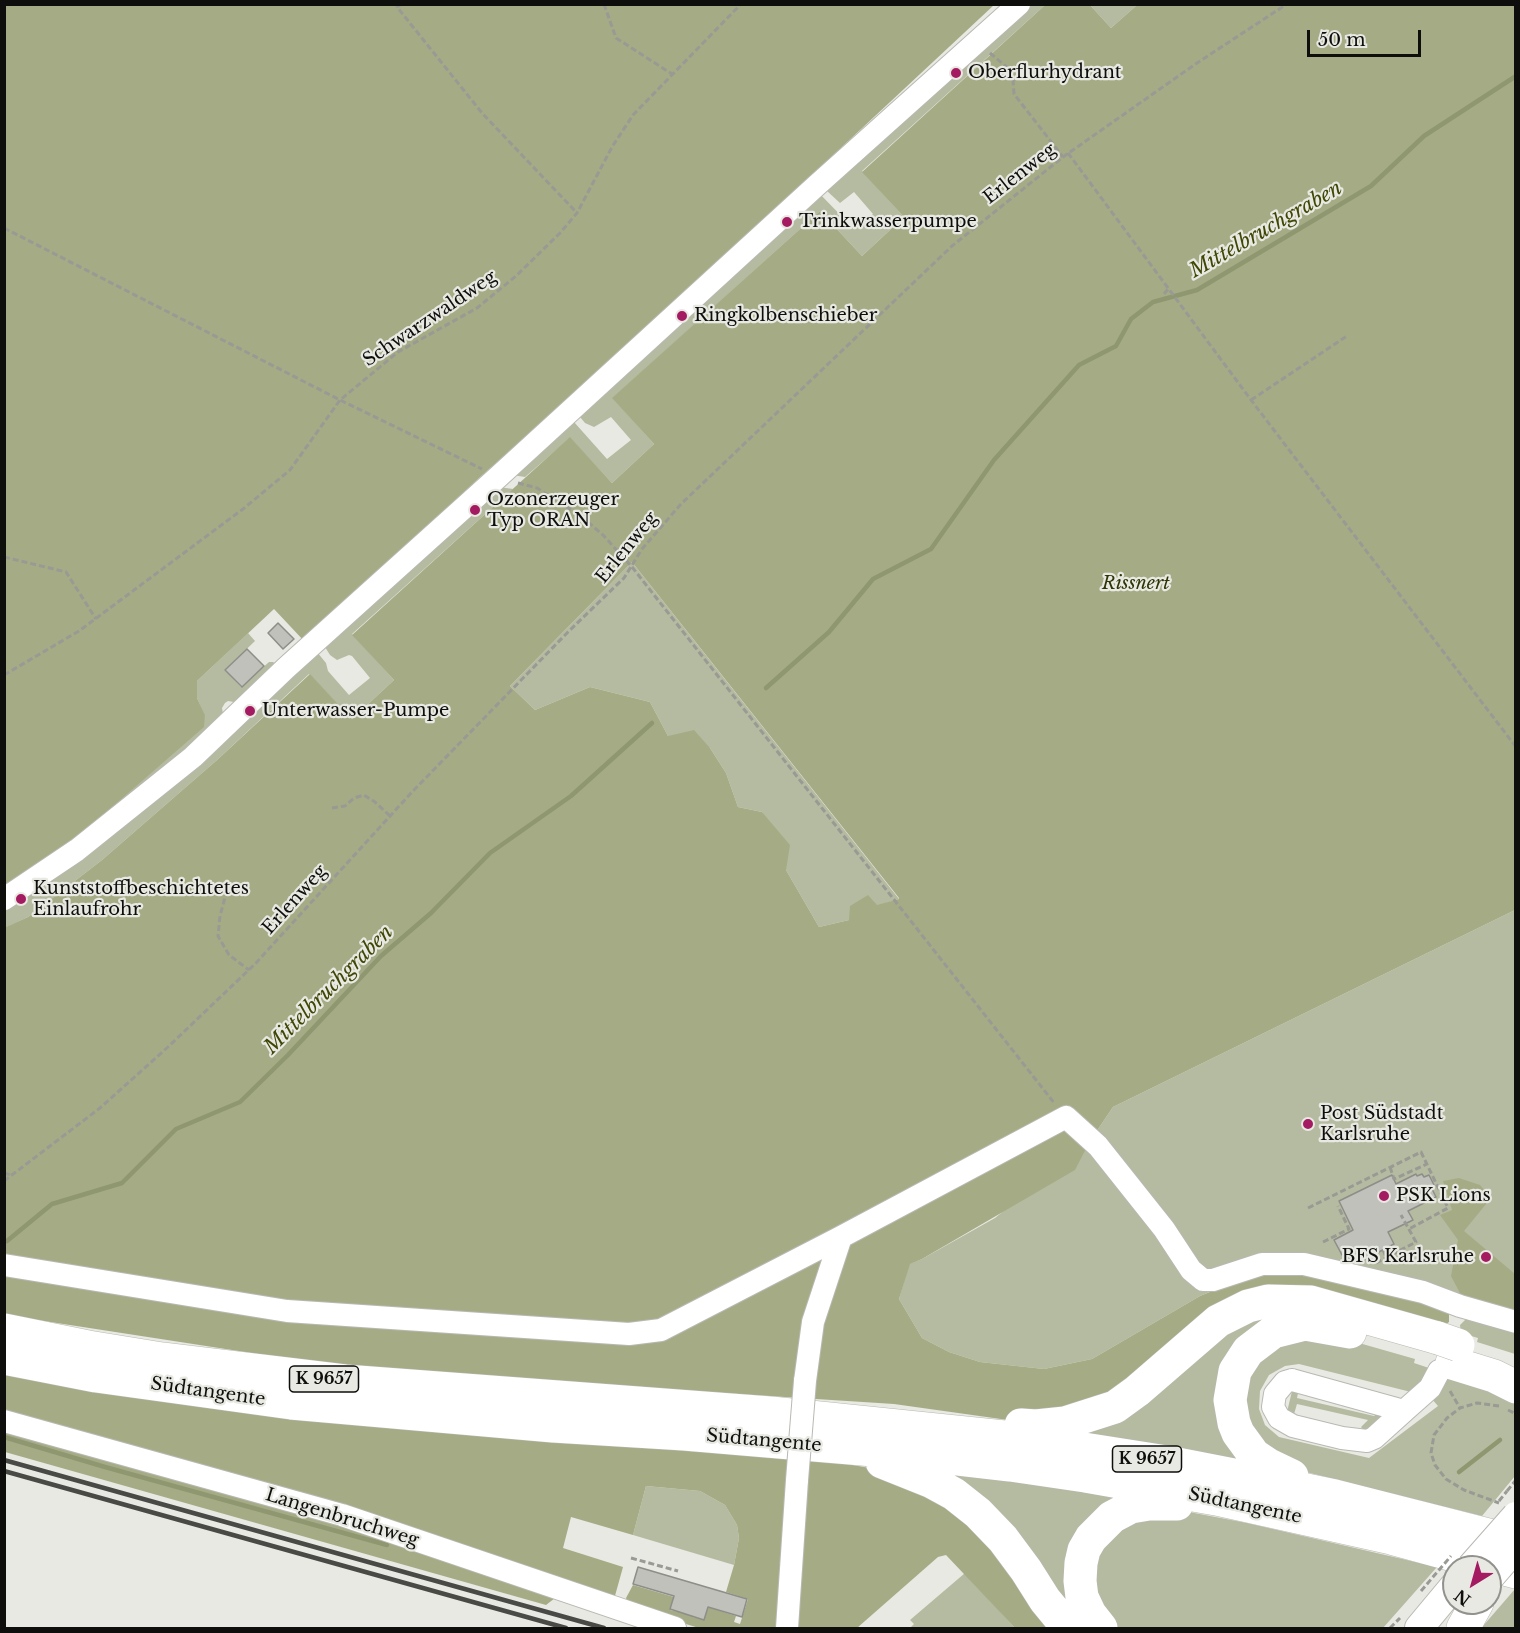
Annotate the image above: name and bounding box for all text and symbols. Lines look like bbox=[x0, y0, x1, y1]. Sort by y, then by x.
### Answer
scale bar bbox=[1310, 18, 1424, 56]
text: 50 m bbox=[1318, 29, 1366, 51]
place label: Oberflurhydrant bbox=[968, 62, 1122, 84]
marker: Oberflurhydrant bbox=[949, 66, 963, 80]
street label: Erlenweg bbox=[979, 139, 1061, 209]
water label: Mittelbruchgraben bbox=[1185, 177, 1347, 283]
place label: Trinkwasserpumpe bbox=[799, 211, 977, 233]
marker: Trinkwasserpumpe bbox=[780, 215, 794, 229]
street label: Schwarzwaldweg bbox=[359, 266, 501, 372]
place label: Ringkolbenschieber bbox=[694, 305, 877, 327]
marker: Ringkolbenschieber bbox=[675, 309, 689, 323]
place label: Ozonerzeuger Typ ORAN bbox=[487, 489, 619, 532]
marker: Ozonerzeuger Typ ORAN bbox=[468, 503, 482, 517]
street label: Erlenweg bbox=[592, 508, 662, 588]
park label: Rissnert bbox=[1102, 573, 1170, 595]
place label: Unterwasser-Pumpe bbox=[262, 700, 449, 722]
marker: Unterwasser-Pumpe bbox=[243, 704, 257, 718]
street label: Erlenweg bbox=[258, 861, 332, 939]
place label: Kunststoffbeschichtetes Einlaufrohr bbox=[33, 878, 249, 920]
marker: Kunststoffbeschichtetes Einlaufrohr bbox=[14, 892, 28, 906]
water label: Mittelbruchgraben bbox=[260, 921, 398, 1059]
place label: Post Südstadt Karlsruhe bbox=[1320, 1103, 1443, 1146]
marker: Post Südstadt Karlsruhe bbox=[1301, 1117, 1315, 1131]
place label: PSK Lions bbox=[1396, 1185, 1491, 1207]
marker: PSK Lions bbox=[1377, 1189, 1391, 1203]
place label: BFS Karlsruhe bbox=[1342, 1246, 1474, 1268]
marker: BFS Karlsruhe bbox=[1479, 1250, 1493, 1264]
road number: K 9657 bbox=[290, 1366, 358, 1392]
street label: Südtangente bbox=[149, 1373, 267, 1411]
street label: Südtangente bbox=[706, 1425, 822, 1457]
road number: K 9657 bbox=[1112, 1446, 1182, 1472]
street label: Südtangente bbox=[1186, 1483, 1304, 1529]
street label: Langenbruchweg bbox=[263, 1484, 421, 1552]
north arrow bbox=[1442, 1555, 1502, 1615]
text: N bbox=[1450, 1585, 1474, 1610]

